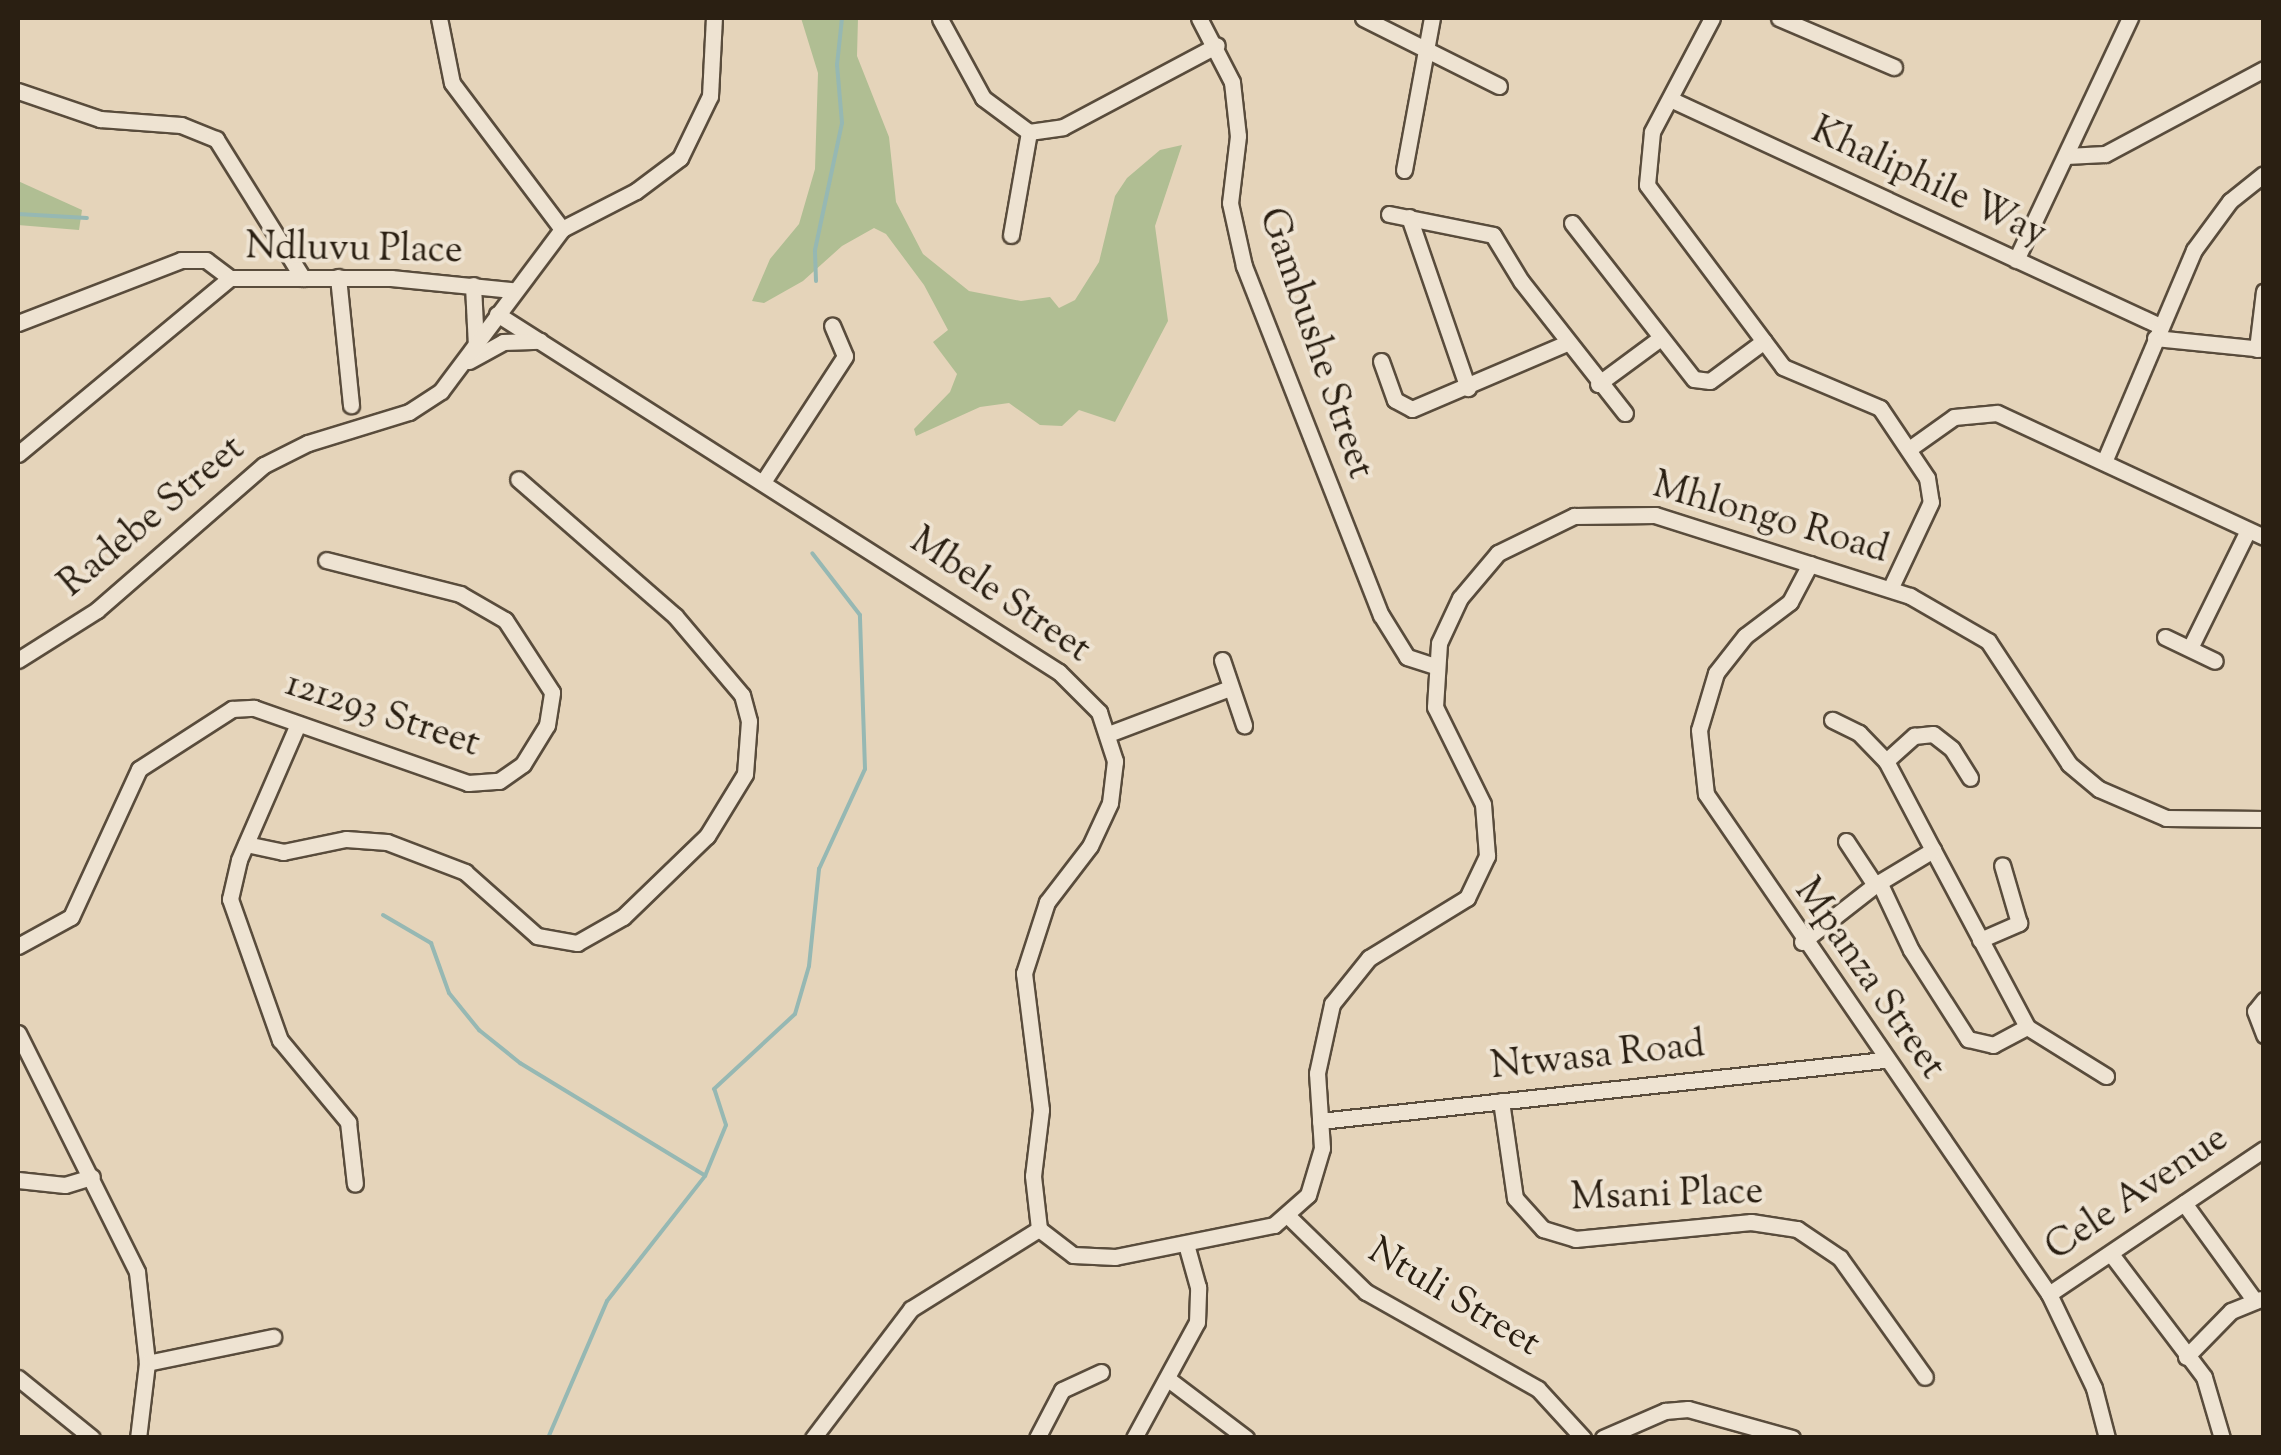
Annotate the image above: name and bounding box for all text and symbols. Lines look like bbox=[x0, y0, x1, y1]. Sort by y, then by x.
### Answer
street label: Khaliphile Way bbox=[1803, 110, 2053, 258]
street label: Gambushe Street bbox=[1246, 203, 1382, 485]
street label: Ndluvu Place bbox=[245, 226, 463, 276]
street label: Radebe Street bbox=[51, 427, 255, 609]
street label: Mhlongo Road bbox=[1647, 465, 1893, 575]
street label: Mbele Street bbox=[900, 520, 1098, 674]
street label: 121293 Street bbox=[279, 663, 485, 769]
street label: Mpanza Street bbox=[1782, 871, 1954, 1089]
street label: Ntwasa Road bbox=[1489, 1024, 1707, 1092]
street label: Cele Avenue bbox=[2038, 1117, 2238, 1273]
street label: Msani Place bbox=[1570, 1171, 1764, 1223]
street label: Ntuli Street bbox=[1359, 1230, 1547, 1368]

